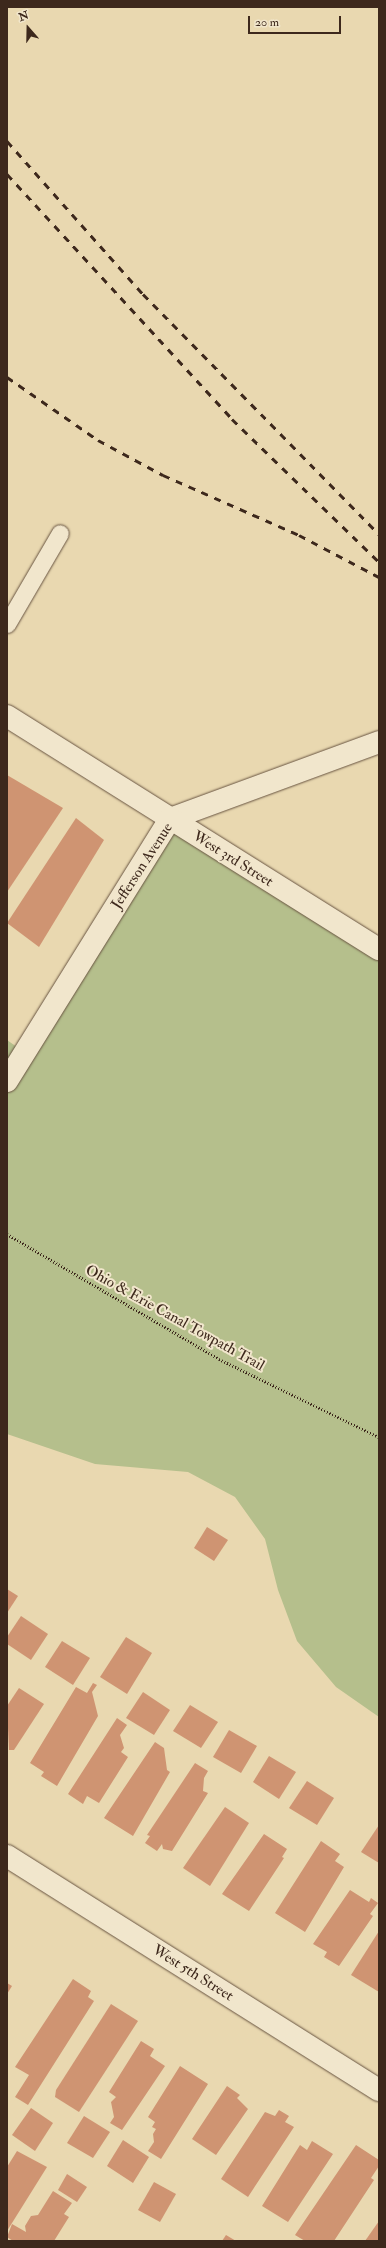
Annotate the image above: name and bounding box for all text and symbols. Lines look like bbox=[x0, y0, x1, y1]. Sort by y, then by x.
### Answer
north arrow bbox=[8, 8, 48, 48]
text: N bbox=[17, 8, 31, 24]
scale bar bbox=[250, 8, 343, 34]
text: 20 m bbox=[255, 15, 279, 30]
street label: Jefferson Avenue bbox=[107, 820, 177, 912]
street label: West 3rd Street bbox=[190, 827, 276, 891]
street label: Ohio & Erie Canal Towpath Trail bbox=[82, 1261, 268, 1375]
street label: West 5th Street bbox=[149, 1941, 237, 2005]

